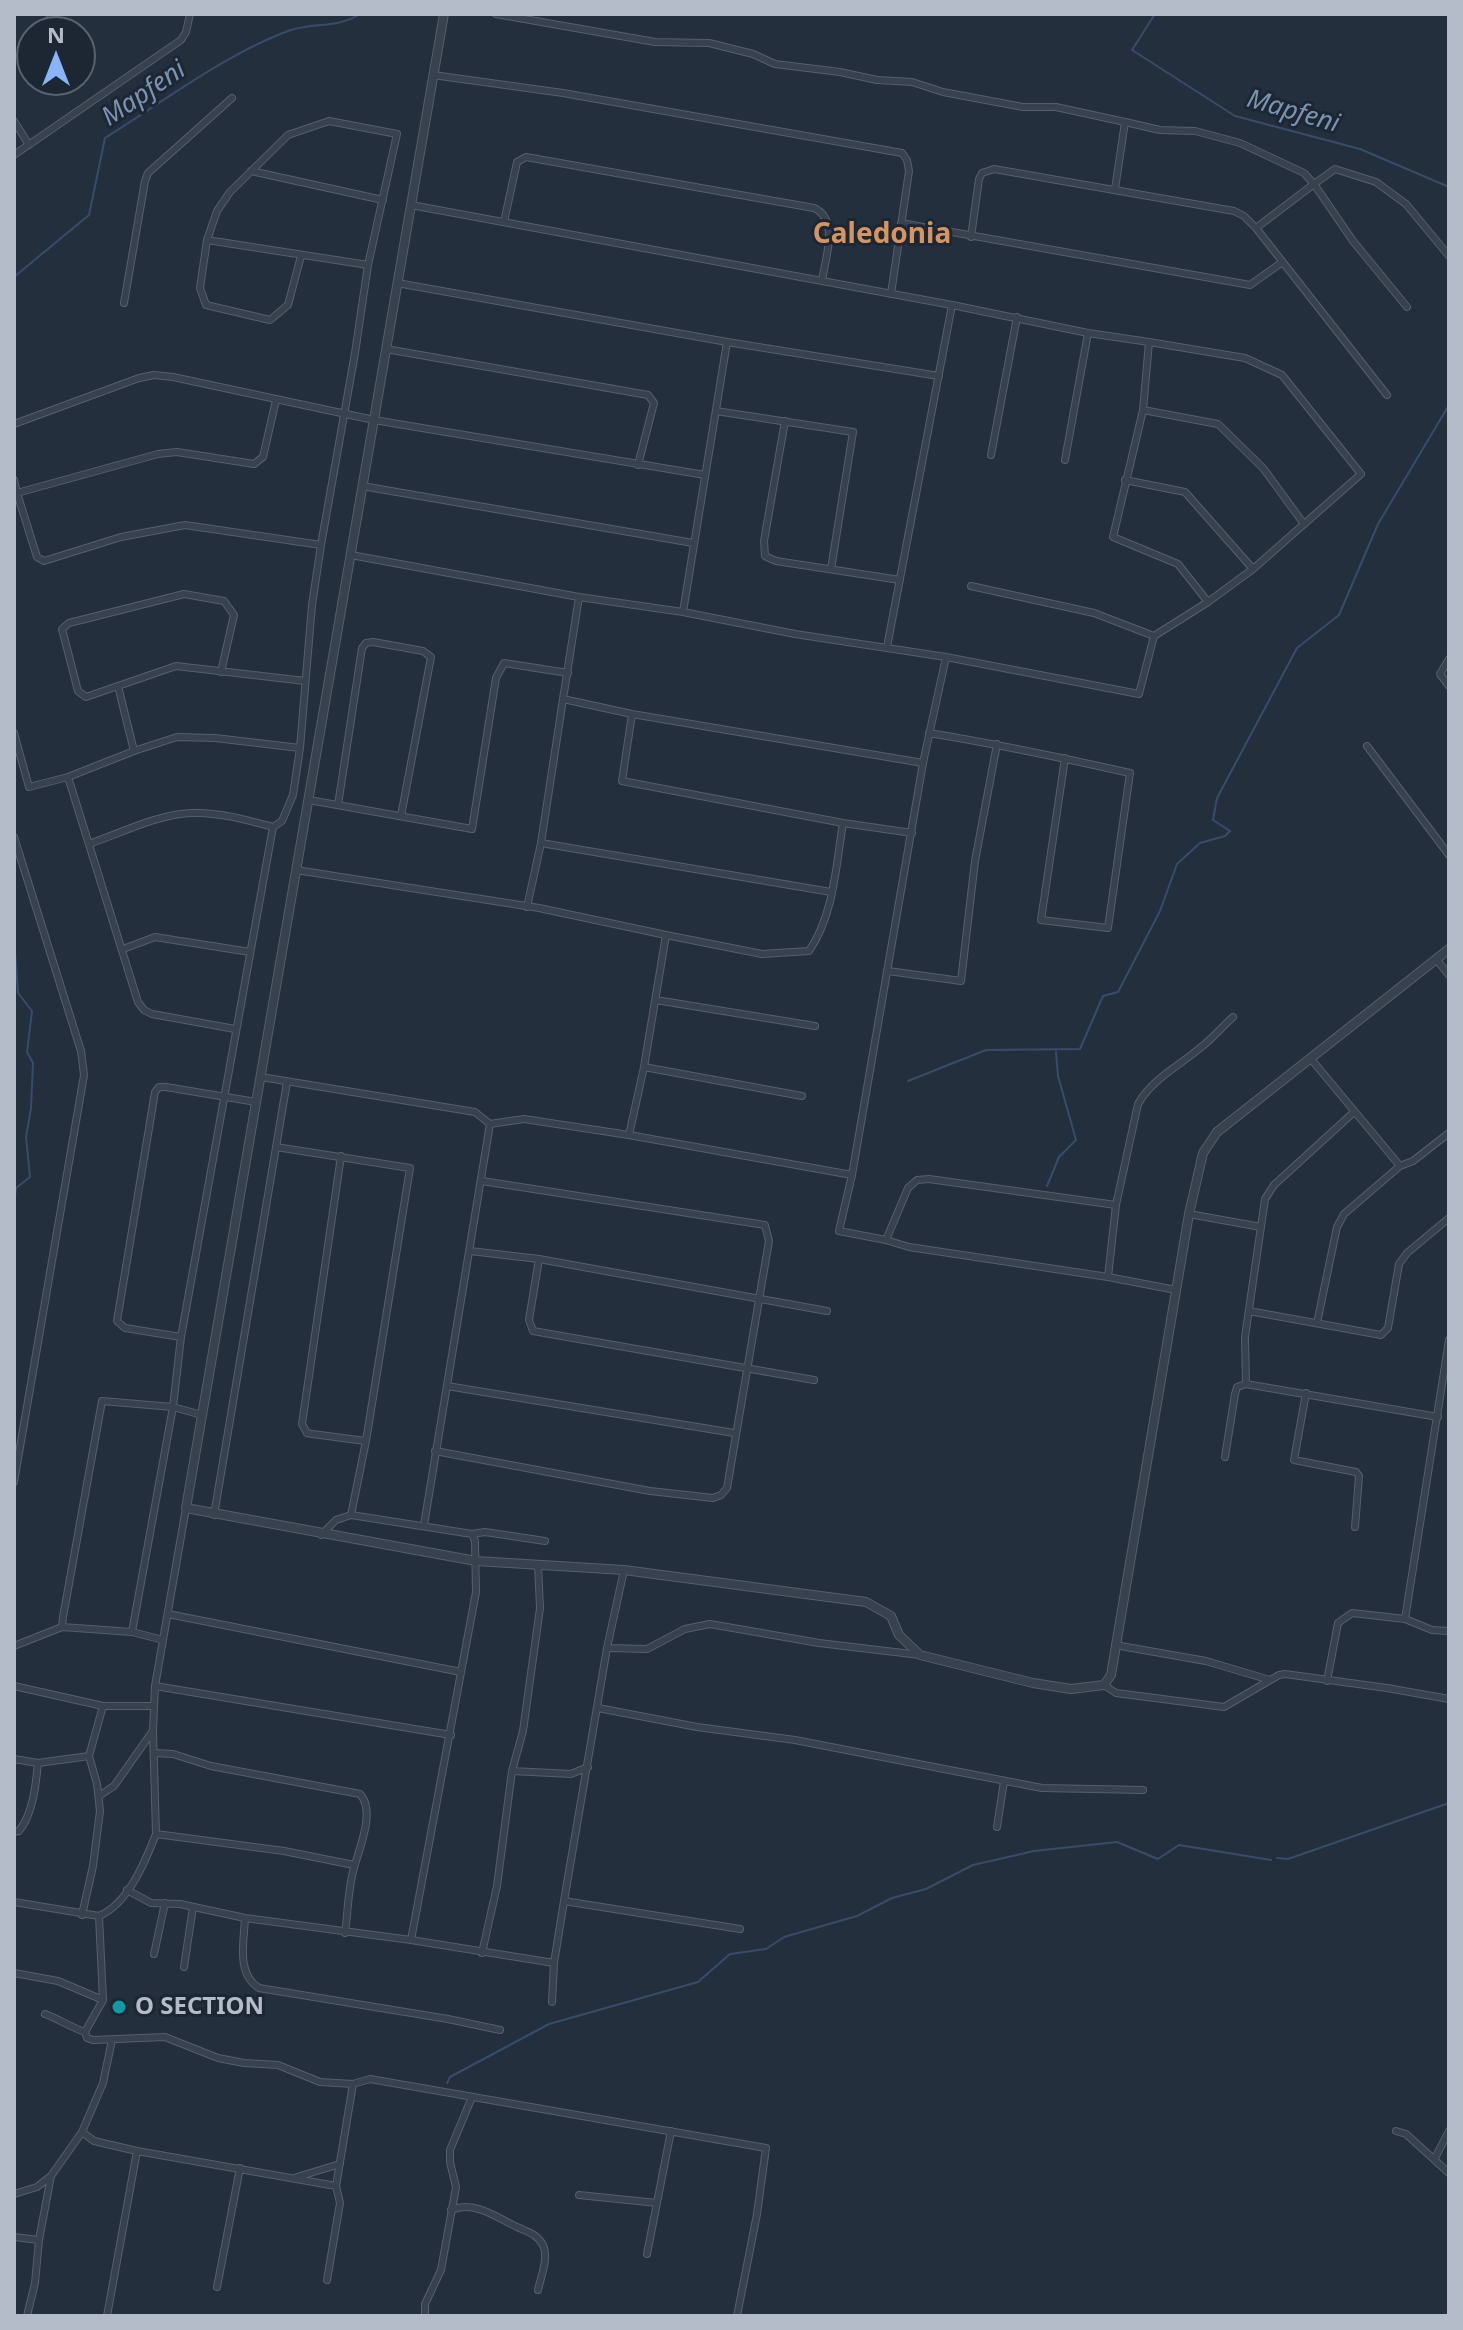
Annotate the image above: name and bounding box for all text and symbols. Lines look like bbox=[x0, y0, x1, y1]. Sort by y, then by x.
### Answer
north arrow bbox=[16, 16, 96, 96]
text: N bbox=[47, 19, 65, 49]
water label: Mapfeni bbox=[96, 55, 192, 133]
water label: Mapfeni bbox=[1243, 84, 1343, 140]
district label: Caledonia bbox=[813, 218, 951, 252]
place label: O SECTION bbox=[135, 1993, 264, 2021]
marker: O SECTION bbox=[110, 1998, 128, 2016]

